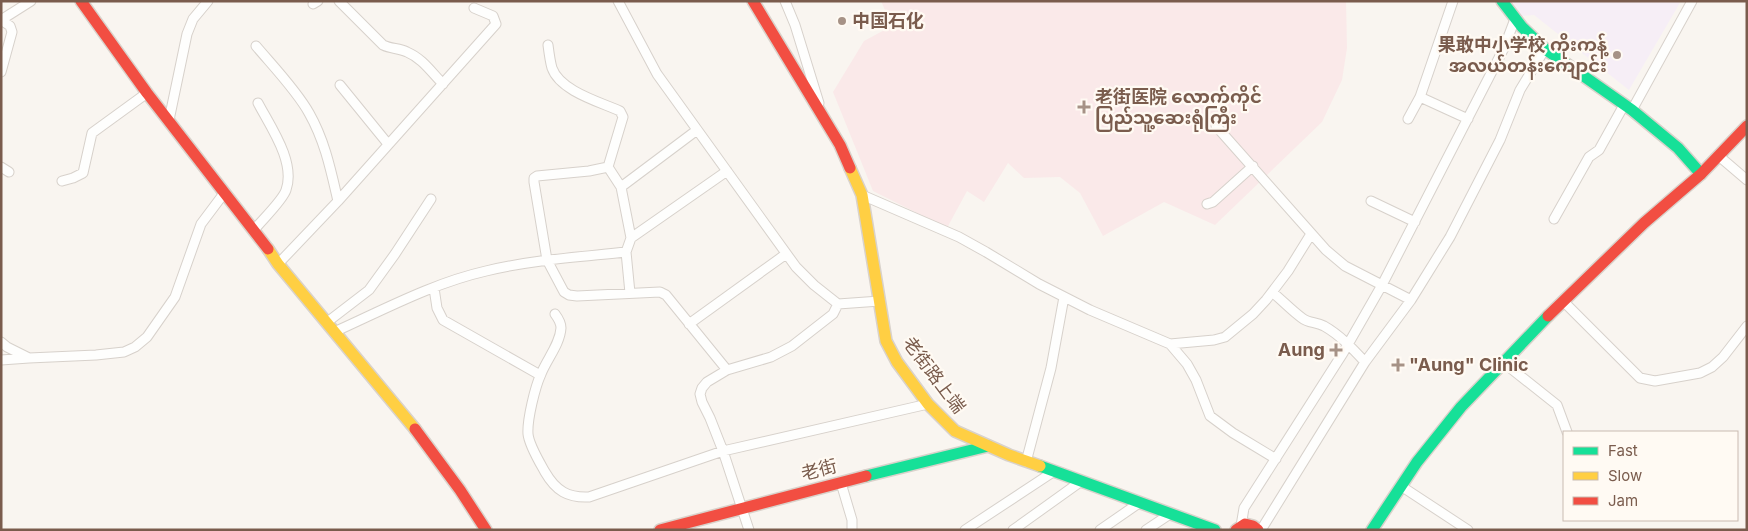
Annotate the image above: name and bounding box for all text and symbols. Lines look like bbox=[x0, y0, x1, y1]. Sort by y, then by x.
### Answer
place label: 中国石化 bbox=[852, 10, 924, 31]
marker: 中国石化 bbox=[836, 15, 848, 27]
place label: 果敢中小学校 ကိုးကန့် အလယ်တန်းကျောင်း bbox=[1438, 33, 1609, 81]
marker: 果敢中小学校 ကိုးကန့် အလယ်တန်းကျောင်း bbox=[1611, 49, 1623, 61]
place label: 老街医院 လောက်ကိုင် ပြည်သူ့ဆေးရုံကြီး bbox=[1095, 85, 1262, 132]
marker: 老街医院 လောက်ကိုင် ပြည်သူ့ဆေးရုံကြီး bbox=[1077, 100, 1091, 114]
street label: 老街路上端 bbox=[899, 332, 970, 417]
place label: Aung bbox=[1278, 339, 1325, 360]
marker: Aung bbox=[1329, 343, 1343, 357]
place label: "Aung" Clinic bbox=[1409, 354, 1529, 375]
marker: "Aung" Clinic bbox=[1391, 358, 1405, 372]
legend bbox=[1563, 431, 1738, 521]
text: Fast bbox=[1608, 441, 1638, 460]
street label: 老街 bbox=[799, 455, 839, 484]
text: Slow bbox=[1608, 466, 1642, 485]
text: Jam bbox=[1608, 491, 1638, 510]

